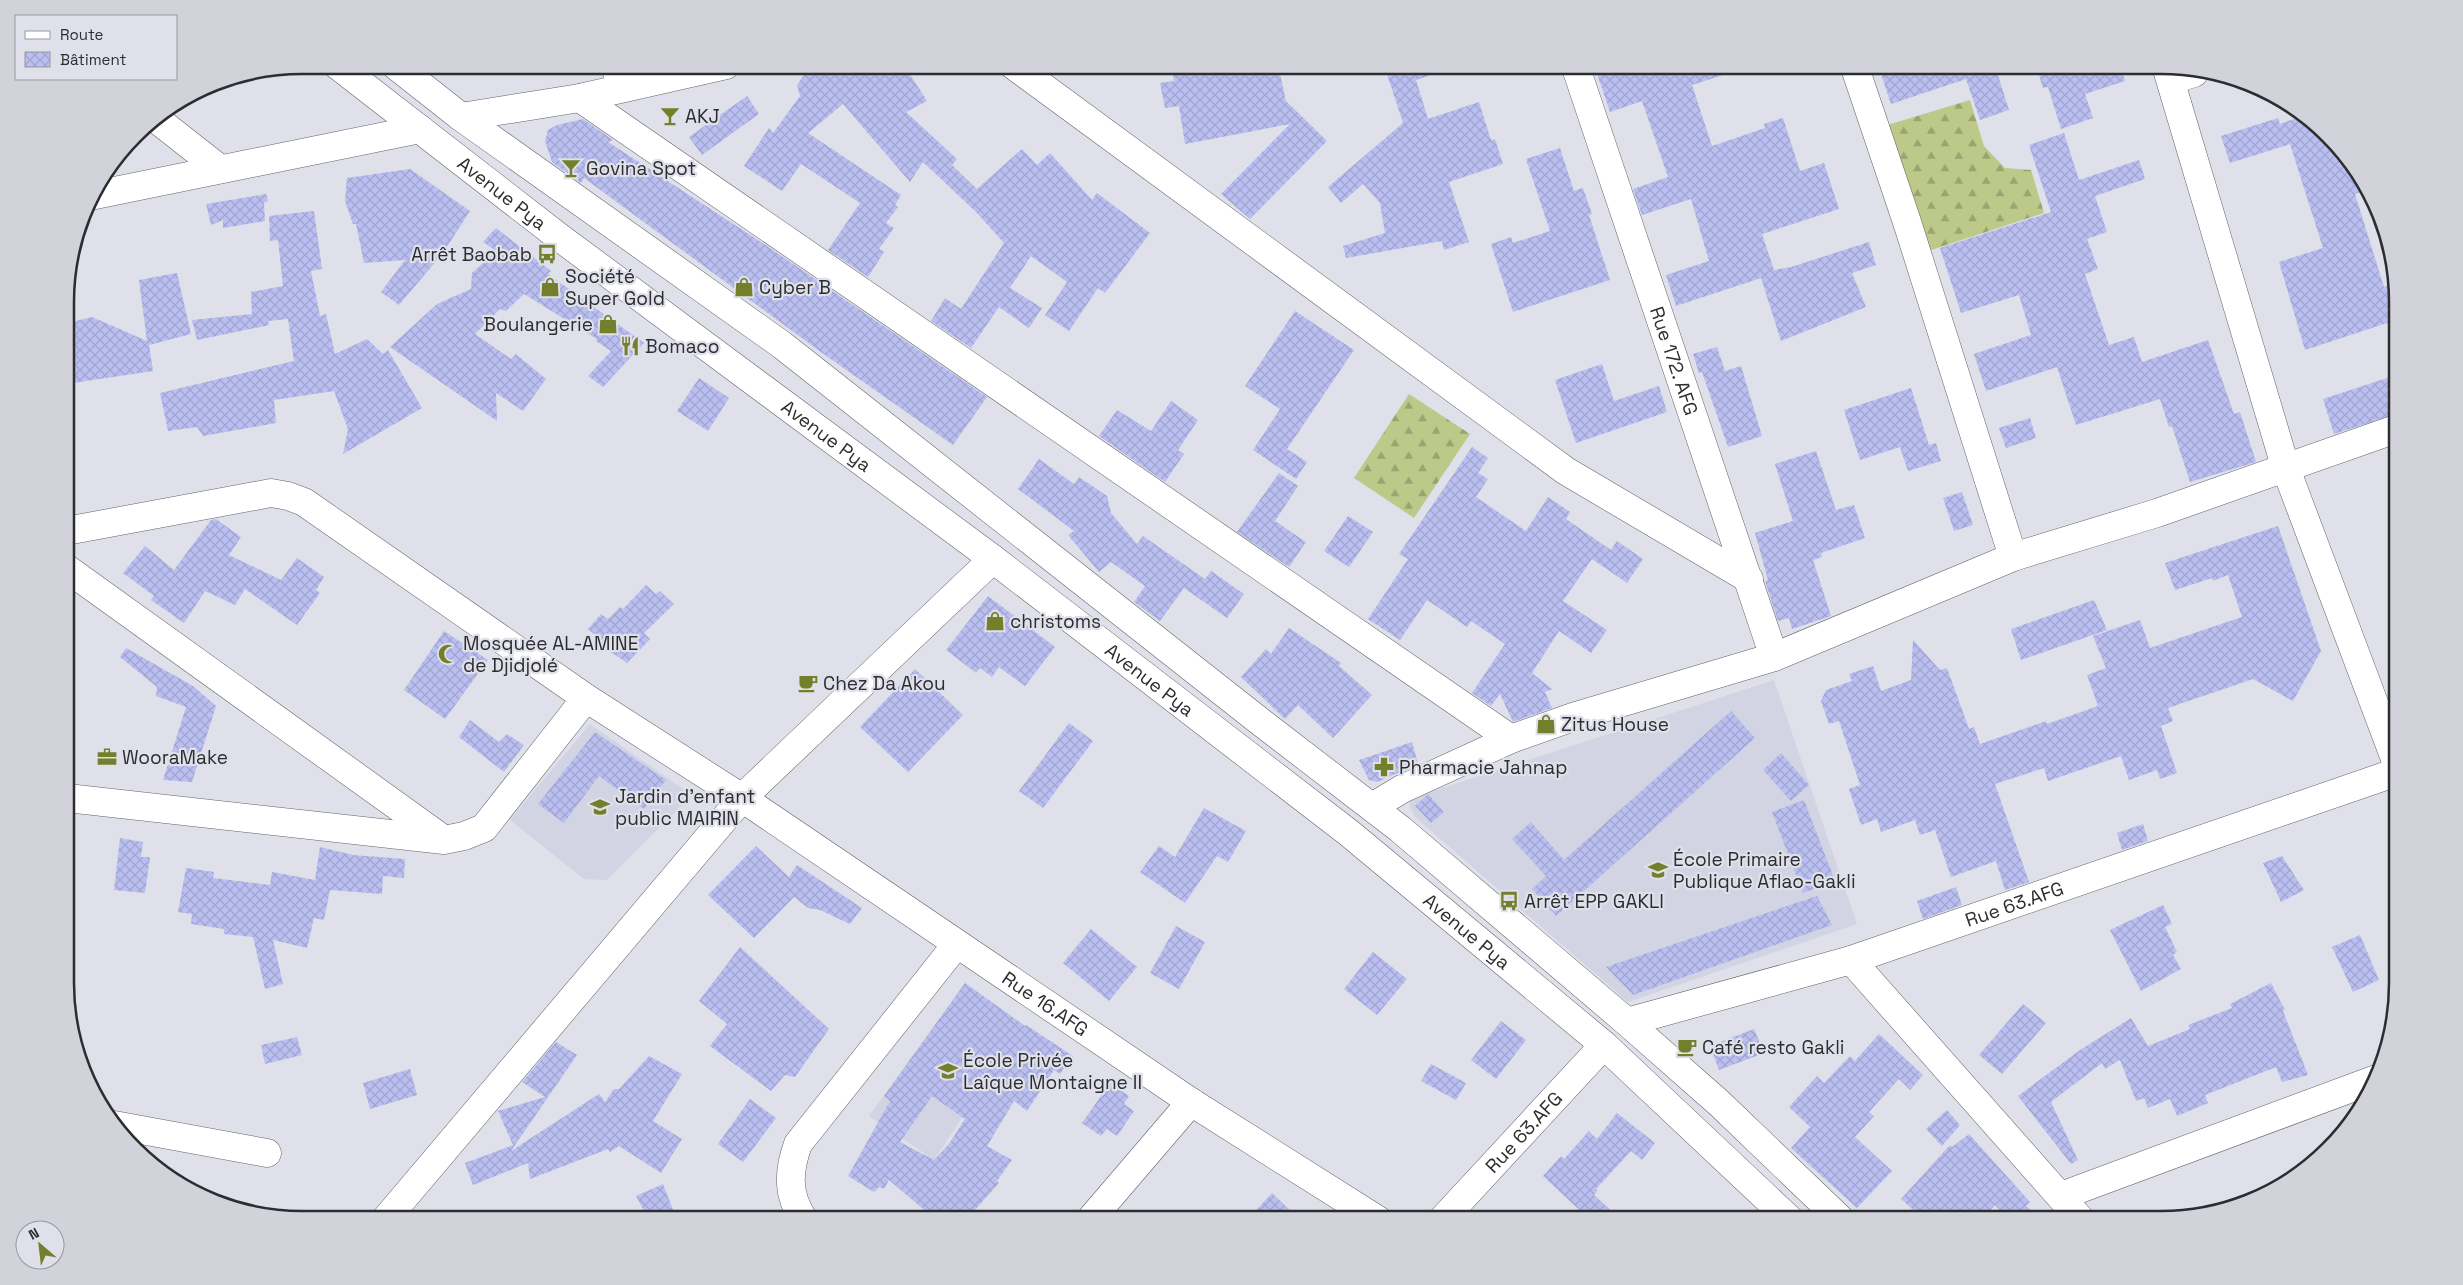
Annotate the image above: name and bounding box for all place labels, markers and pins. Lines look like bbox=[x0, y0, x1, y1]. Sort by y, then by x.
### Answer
place label: AKJ bbox=[685, 104, 720, 129]
bar icon: AKJ bbox=[659, 105, 681, 127]
place label: Govina Spot bbox=[586, 156, 696, 181]
bar icon: Govina Spot bbox=[560, 157, 582, 179]
place label: Arrêt Baobab bbox=[411, 242, 532, 267]
bus stop icon: Arrêt Baobab bbox=[536, 243, 558, 265]
place label: Société Super Gold bbox=[565, 264, 665, 311]
place label: Cyber B bbox=[759, 275, 831, 300]
shop icon: Société Super Gold bbox=[539, 276, 561, 298]
shop icon: Cyber B bbox=[733, 276, 755, 298]
place label: Boulangerie bbox=[483, 312, 593, 337]
shop icon: Boulangerie bbox=[597, 313, 619, 335]
place label: Bomaco bbox=[645, 334, 719, 359]
restaurant icon: Bomaco bbox=[619, 335, 641, 357]
place label: christoms bbox=[1010, 609, 1101, 634]
shop icon: christoms bbox=[984, 610, 1006, 632]
place label: Mosquée AL-AMINE de Djidjolé bbox=[463, 631, 638, 678]
mosque icon: Mosquée AL-AMINE de Djidjolé bbox=[437, 643, 459, 665]
place label: Chez Da Akou bbox=[823, 671, 946, 696]
cafe icon: Chez Da Akou bbox=[797, 672, 819, 694]
place label: Zitus House bbox=[1561, 712, 1669, 737]
shop icon: Zitus House bbox=[1535, 713, 1557, 735]
place label: WooraMake bbox=[122, 745, 228, 770]
office icon: WooraMake bbox=[96, 746, 118, 768]
place label: Pharmacie Jahnap bbox=[1399, 755, 1568, 780]
pharmacy icon: Pharmacie Jahnap bbox=[1373, 756, 1395, 778]
place label: Jardin d'enfant public MAIRIN bbox=[615, 784, 755, 831]
school or university icon: Jardin d'enfant public MAIRIN bbox=[589, 796, 611, 818]
place label: École Primaire Publique Aflao-Gakli bbox=[1673, 847, 1856, 894]
school or university icon: École Primaire Publique Aflao-Gakli bbox=[1647, 859, 1669, 881]
place label: Arrêt EPP GAKLI bbox=[1524, 889, 1664, 914]
bus stop icon: Arrêt EPP GAKLI bbox=[1498, 890, 1520, 912]
place label: Café resto Gakli bbox=[1702, 1035, 1844, 1060]
cafe icon: Café resto Gakli bbox=[1676, 1036, 1698, 1058]
place label: École Privée Laîque Montaigne II bbox=[963, 1048, 1142, 1095]
school or university icon: École Privée Laîque Montaigne II bbox=[937, 1060, 959, 1082]

